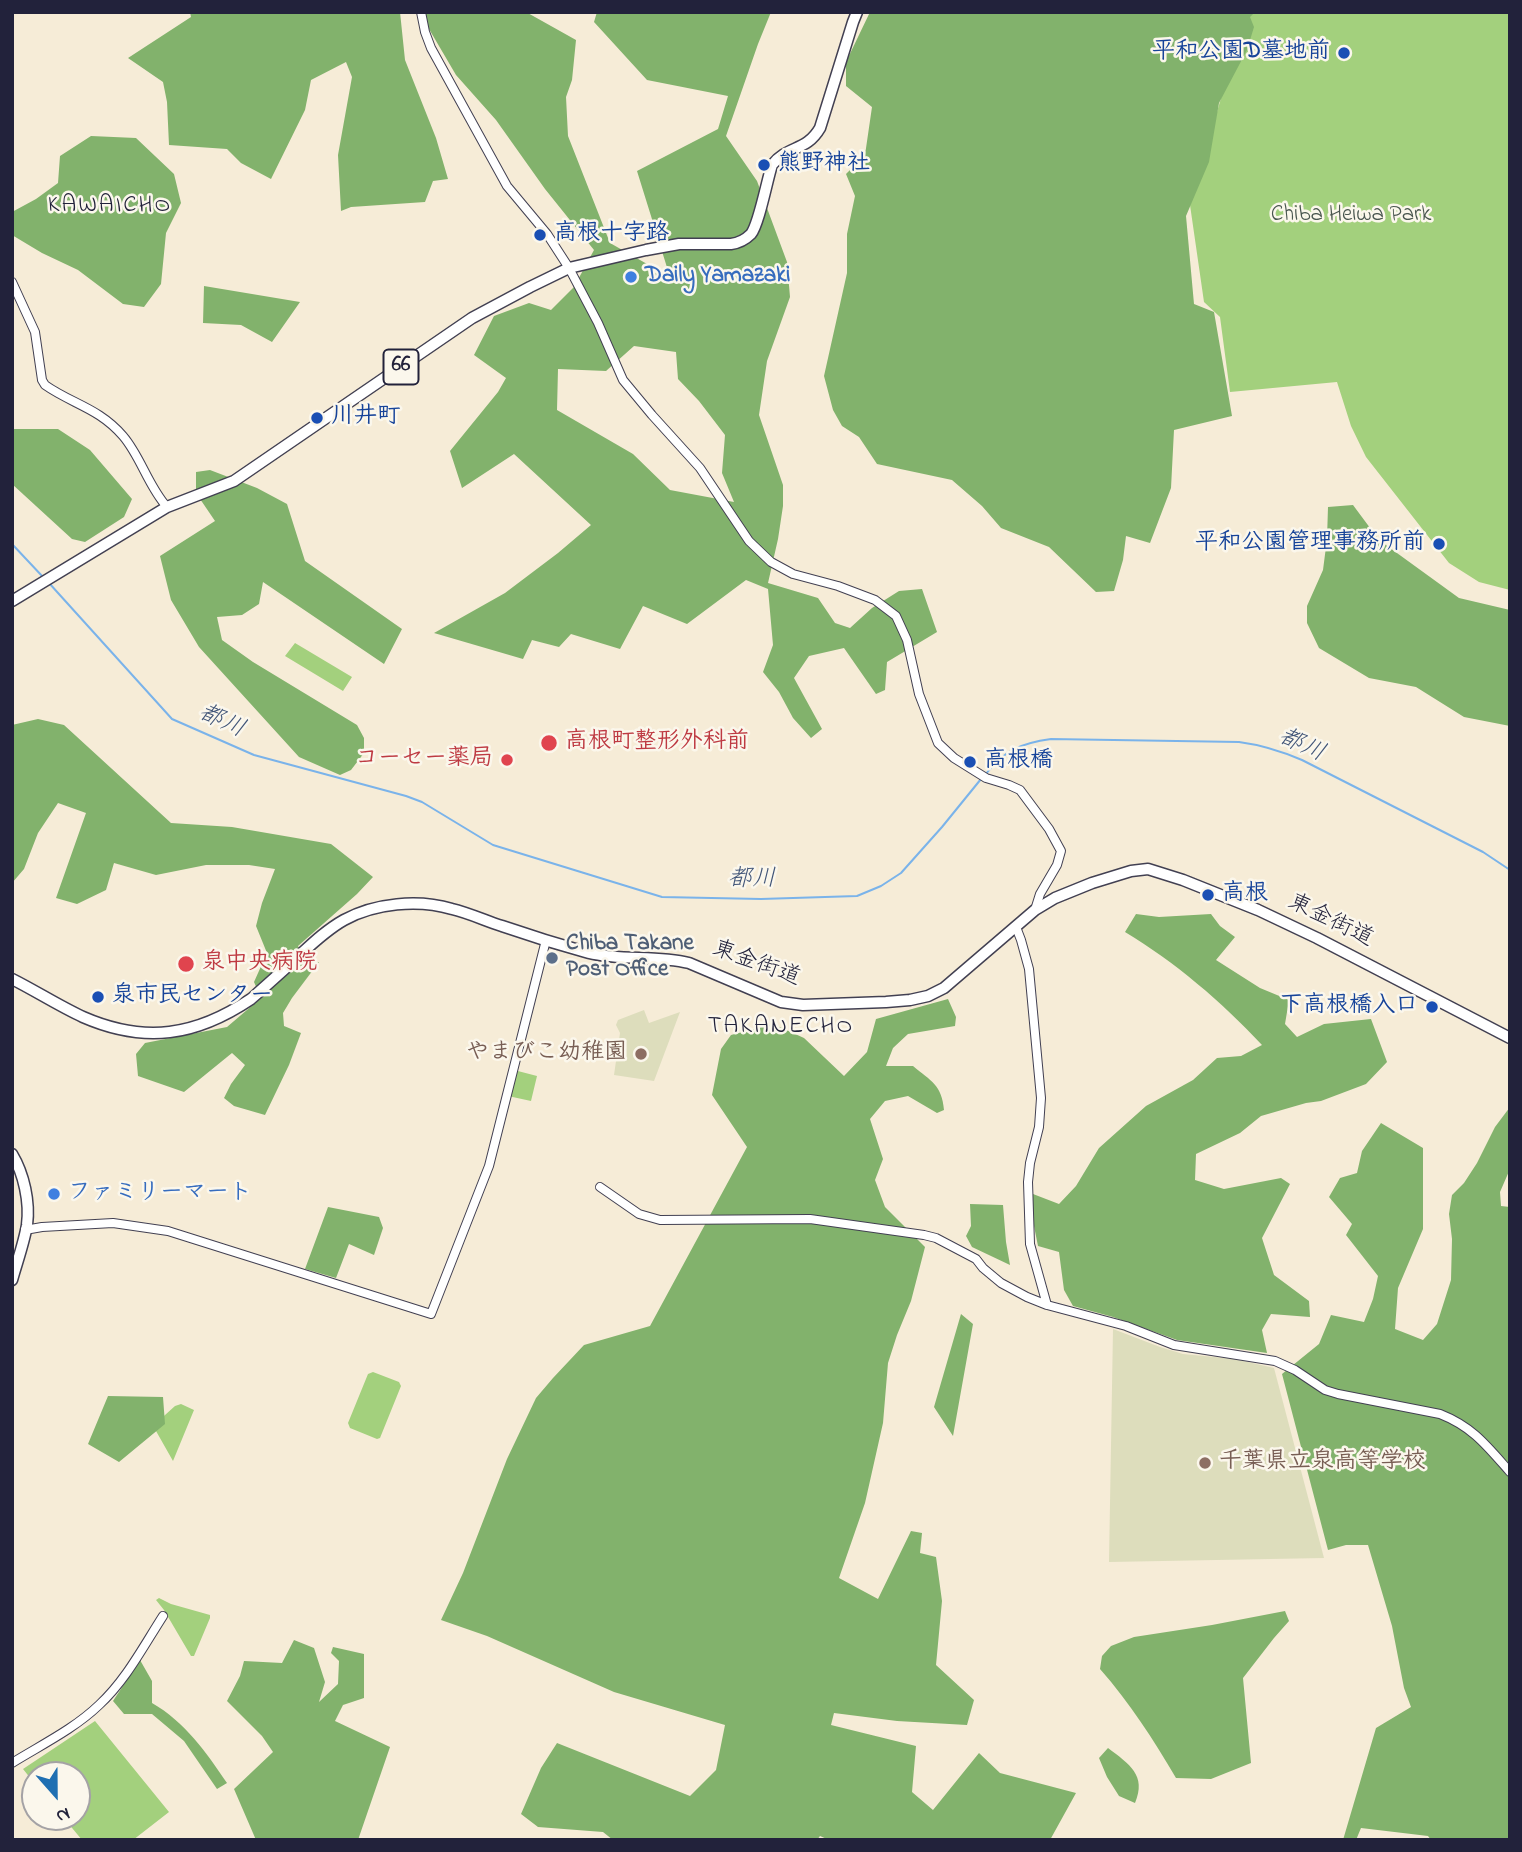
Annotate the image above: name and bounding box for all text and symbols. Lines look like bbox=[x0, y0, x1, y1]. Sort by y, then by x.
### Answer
place label: 平和公園D墓地前 bbox=[1152, 39, 1330, 67]
marker: 平和公園D墓地前 bbox=[1336, 45, 1352, 61]
place label: 熊野神社 bbox=[778, 151, 870, 179]
marker: 熊野神社 bbox=[756, 157, 772, 173]
district label: KAWAICHO bbox=[49, 193, 171, 221]
park label: Chiba Heiwa Park bbox=[1271, 202, 1431, 230]
place label: 高根十字路 bbox=[554, 221, 669, 249]
marker: 高根十字路 bbox=[532, 227, 548, 243]
place label: Daily Yamazaki bbox=[645, 263, 790, 291]
marker: Daily Yamazaki bbox=[623, 269, 639, 285]
road number: 66 bbox=[384, 350, 418, 384]
place label: 川井町 bbox=[331, 404, 400, 432]
marker: 川井町 bbox=[309, 410, 325, 426]
place label: 平和公園管理事務所前 bbox=[1195, 530, 1425, 558]
marker: 平和公園管理事務所前 bbox=[1431, 536, 1447, 552]
water label: 都川 bbox=[193, 700, 249, 746]
water label: 都川 bbox=[1273, 724, 1329, 770]
place label: 高根町整形外科前 bbox=[565, 729, 749, 757]
marker: 高根町整形外科前 bbox=[539, 733, 559, 753]
place label: コーセー薬局 bbox=[355, 746, 493, 774]
place label: 高根橋 bbox=[984, 748, 1053, 776]
marker: コーセー薬局 bbox=[499, 752, 515, 768]
marker: 高根橋 bbox=[962, 754, 978, 770]
water label: 都川 bbox=[728, 867, 776, 895]
place label: 高根 bbox=[1222, 881, 1268, 909]
marker: 高根 bbox=[1200, 887, 1216, 903]
street label: 東金街道 bbox=[1283, 889, 1377, 955]
place label: Chiba Takane Post Office bbox=[566, 931, 694, 985]
street label: 東金街道 bbox=[708, 936, 804, 994]
place label: 泉中央病院 bbox=[202, 950, 317, 978]
marker: Chiba Takane Post Office bbox=[544, 950, 560, 966]
marker: 泉中央病院 bbox=[176, 954, 196, 974]
place label: 泉市民センター bbox=[112, 983, 273, 1011]
marker: 泉市民センター bbox=[90, 989, 106, 1005]
place label: 下高根橋入口 bbox=[1280, 993, 1418, 1021]
marker: 下高根橋入口 bbox=[1424, 999, 1440, 1015]
district label: TAKANECHO bbox=[709, 1014, 853, 1042]
place label: やまびこ幼稚園 bbox=[466, 1040, 627, 1068]
marker: やまびこ幼稚園 bbox=[633, 1046, 649, 1062]
place label: ファミリーマート bbox=[68, 1180, 252, 1208]
marker: ファミリーマート bbox=[46, 1186, 62, 1202]
place label: 千葉県立泉高等学校 bbox=[1219, 1449, 1426, 1477]
marker: 千葉県立泉高等学校 bbox=[1197, 1455, 1213, 1471]
north arrow bbox=[21, 1761, 91, 1831]
text: N bbox=[52, 1799, 74, 1829]

